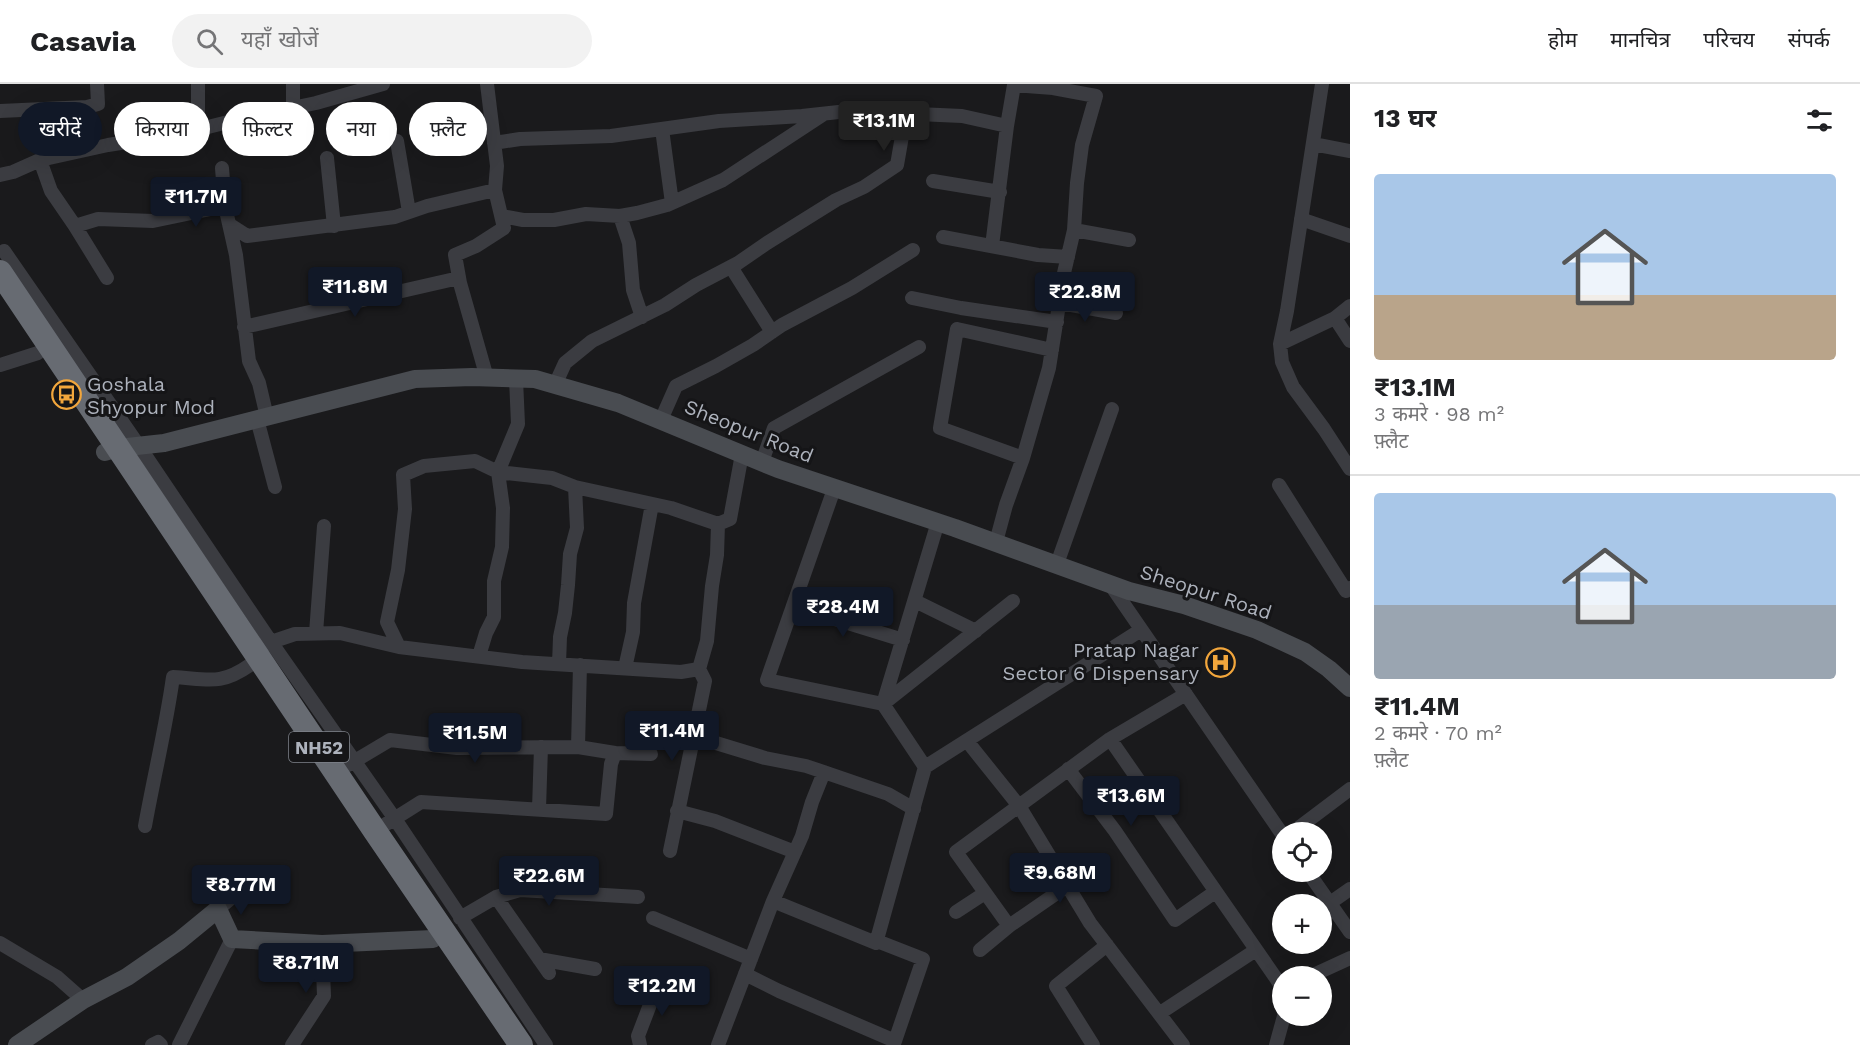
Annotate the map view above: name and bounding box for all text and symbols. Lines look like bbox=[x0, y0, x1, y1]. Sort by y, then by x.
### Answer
search box bbox=[172, 14, 592, 68]
text: Casavia bbox=[30, 25, 136, 58]
icon: search bbox=[193, 25, 226, 58]
text: यहाँ खोजें bbox=[241, 27, 319, 52]
text: होम bbox=[1548, 27, 1577, 52]
text: मानचित्र bbox=[1610, 27, 1670, 52]
text: परिचय bbox=[1703, 27, 1755, 52]
text: संपर्क bbox=[1788, 27, 1830, 52]
pin: ₹13.1M bbox=[835, 101, 933, 152]
chip: खरीदें bbox=[18, 102, 102, 156]
chip: किराया bbox=[114, 102, 210, 156]
chip: फ़िल्टर bbox=[222, 102, 314, 156]
chip: नया bbox=[326, 102, 397, 156]
chip: फ़्लैट bbox=[409, 102, 487, 156]
text: 13 घर bbox=[1374, 103, 1436, 133]
icon: filters bbox=[1803, 104, 1836, 137]
text: ₹13.1M bbox=[852, 108, 916, 132]
pin: ₹11.7M bbox=[147, 177, 245, 228]
text: ₹11.7M bbox=[164, 184, 228, 208]
icon: home bbox=[1551, 213, 1659, 321]
pin: ₹11.8M bbox=[306, 267, 404, 318]
pin: ₹22.8M bbox=[1036, 272, 1134, 323]
text: ₹11.8M bbox=[322, 274, 388, 298]
text: ₹22.8M bbox=[1049, 279, 1121, 303]
place label: Goshala Shyopur Mod bbox=[87, 372, 215, 419]
text: ₹13.1M bbox=[1374, 372, 1456, 402]
bus stop icon: Goshala Shyopur Mod bbox=[50, 379, 82, 411]
street label: Sheopur Road bbox=[681, 394, 817, 468]
text: 3 कमरे · 98 m² bbox=[1374, 402, 1504, 426]
text: फ़्लैट bbox=[1374, 429, 1409, 453]
icon: home bbox=[1551, 532, 1659, 640]
street label: Sheopur Road bbox=[1137, 559, 1275, 625]
pin: ₹28.4M bbox=[794, 587, 892, 638]
text: ₹28.4M bbox=[806, 594, 880, 618]
place label: Pratap Nagar Sector 6 Dispensary bbox=[1003, 638, 1200, 685]
hospital icon: Pratap Nagar Sector 6 Dispensary bbox=[1204, 646, 1236, 678]
text: ₹11.4M bbox=[1374, 691, 1460, 721]
pin: ₹11.4M bbox=[623, 711, 721, 762]
pin: ₹11.5M bbox=[426, 713, 524, 764]
text: ₹11.4M bbox=[639, 718, 705, 742]
text: ₹11.5M bbox=[443, 720, 507, 744]
text: 2 कमरे · 70 m² bbox=[1374, 721, 1502, 745]
road number: NH52 bbox=[289, 732, 349, 762]
text: फ़्लैट bbox=[1374, 748, 1409, 772]
pin: ₹13.6M bbox=[1082, 776, 1180, 827]
text: ₹13.6M bbox=[1097, 783, 1165, 807]
map controls bbox=[1272, 822, 1332, 1026]
button: locate bbox=[1272, 822, 1332, 882]
pin: ₹9.68M bbox=[1011, 853, 1109, 904]
pin: ₹22.6M bbox=[500, 856, 598, 907]
text: ₹9.68M bbox=[1024, 860, 1096, 884]
text: ₹22.6M bbox=[513, 863, 585, 887]
pin: ₹8.77M bbox=[192, 865, 290, 916]
text: ₹8.77M bbox=[206, 872, 276, 896]
button: + bbox=[1272, 894, 1332, 954]
pin: ₹8.71M bbox=[257, 943, 355, 994]
text: ₹8.71M bbox=[272, 950, 340, 974]
pin: ₹12.2M bbox=[613, 966, 711, 1017]
button: − bbox=[1272, 966, 1332, 1026]
text: ₹12.2M bbox=[628, 973, 696, 997]

